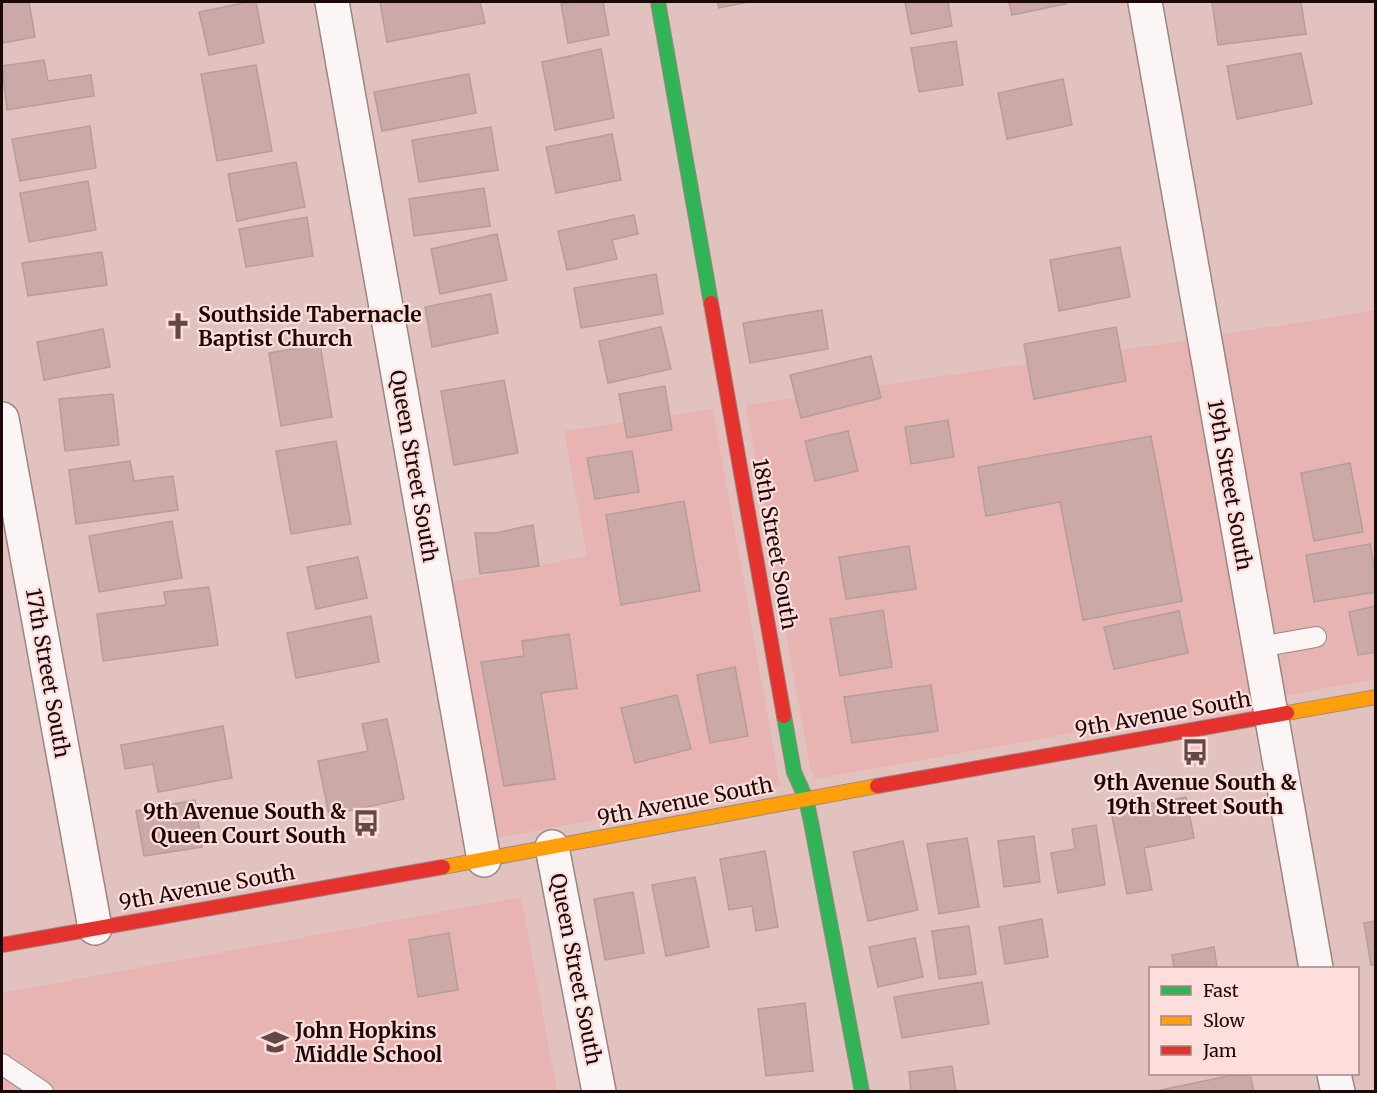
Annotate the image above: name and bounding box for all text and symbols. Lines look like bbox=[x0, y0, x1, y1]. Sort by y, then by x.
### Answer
place label: Southside Tabernacle Baptist Church bbox=[198, 301, 422, 352]
church icon: Southside Tabernacle Baptist Church bbox=[163, 311, 193, 341]
street label: Queen Street South bbox=[384, 368, 444, 564]
street label: 19th Street South bbox=[1202, 397, 1258, 573]
street label: 18th Street South bbox=[747, 456, 803, 632]
street label: 17th Street South bbox=[20, 586, 76, 760]
street label: 9th Avenue South bbox=[1073, 685, 1253, 743]
bus stop icon: 9th Avenue South & 19th Street South bbox=[1180, 737, 1210, 767]
place label: 9th Avenue South & 19th Street South bbox=[1093, 769, 1297, 820]
street label: 9th Avenue South bbox=[595, 771, 775, 831]
place label: 9th Avenue South & Queen Court South bbox=[143, 798, 346, 849]
bus stop icon: 9th Avenue South & Queen Court South bbox=[351, 808, 381, 838]
street label: 9th Avenue South bbox=[117, 858, 297, 916]
street label: Queen Street South bbox=[544, 871, 608, 1067]
legend bbox=[1149, 967, 1359, 1075]
text: Fast bbox=[1203, 979, 1239, 1002]
text: Slow bbox=[1203, 1009, 1246, 1032]
place label: John Hopkins Middle School bbox=[294, 1017, 443, 1068]
school or university icon: John Hopkins Middle School bbox=[260, 1027, 290, 1057]
text: Jam bbox=[1202, 1039, 1237, 1062]

